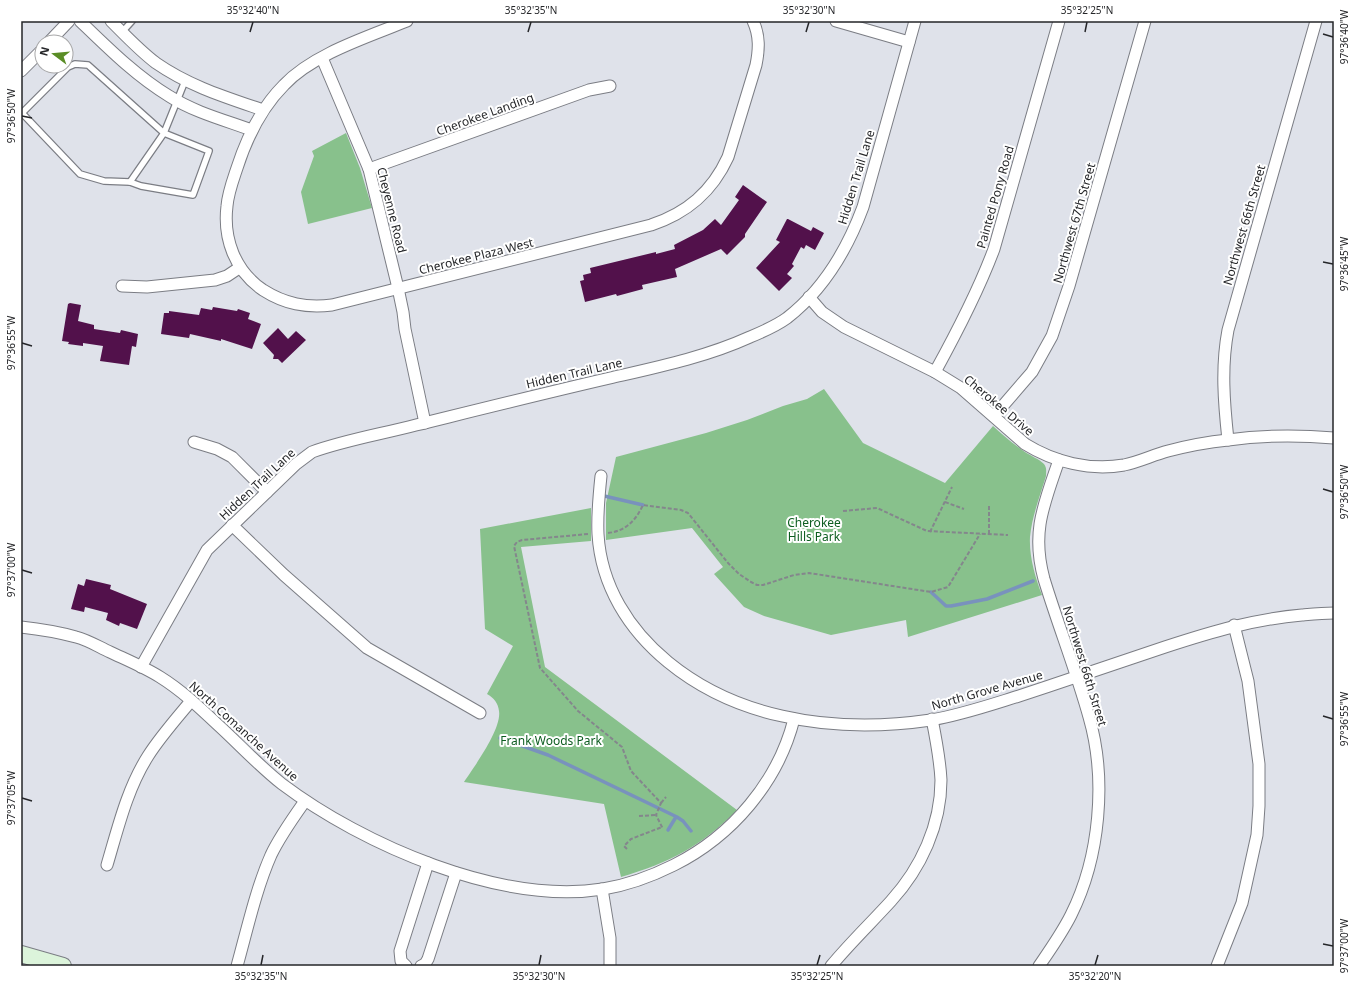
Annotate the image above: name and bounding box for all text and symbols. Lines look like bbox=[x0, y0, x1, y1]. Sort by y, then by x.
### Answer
text: 35°32'40"N bbox=[227, 3, 279, 17]
text: 35°32'35"N bbox=[505, 3, 557, 17]
text: 35°32'30"N bbox=[783, 3, 835, 17]
text: 35°32'25"N bbox=[1061, 3, 1113, 17]
text: 97°36'40"W bbox=[1337, 9, 1351, 64]
north arrow bbox=[34, 34, 74, 74]
text: N bbox=[35, 45, 52, 57]
text: 97°36'50"W bbox=[4, 88, 18, 143]
street label: Cherokee Landing bbox=[434, 88, 536, 140]
street label: Hidden Trail Lane bbox=[834, 127, 879, 226]
street label: Painted Pony Road bbox=[972, 144, 1018, 250]
street label: Northwest 67th Street bbox=[1049, 160, 1100, 285]
street label: Northwest 66th Street bbox=[1219, 162, 1270, 287]
street label: Cheyenne Road bbox=[373, 165, 411, 255]
street label: Cherokee Plaza West bbox=[417, 233, 536, 278]
text: 97°36'45"W bbox=[1337, 236, 1351, 291]
text: 97°36'55"W bbox=[4, 315, 18, 370]
street label: Hidden Trail Lane bbox=[524, 354, 624, 392]
street label: Cherokee Drive bbox=[960, 371, 1038, 439]
street label: Hidden Trail Lane bbox=[215, 444, 299, 524]
text: 97°36'50"W bbox=[1337, 464, 1351, 519]
park label: Cherokee Hills Park bbox=[787, 514, 841, 545]
text: 97°37'00"W bbox=[4, 542, 18, 597]
street label: Northwest 66th Street bbox=[1059, 604, 1112, 729]
street label: North Grove Avenue bbox=[929, 666, 1045, 714]
street label: North Comanche Avenue bbox=[186, 677, 302, 785]
text: 97°36'55"W bbox=[1337, 691, 1351, 746]
park label: Frank Woods Park bbox=[500, 732, 602, 749]
text: 97°37'05"W bbox=[4, 770, 18, 825]
text: 97°37'00"W bbox=[1337, 918, 1351, 973]
text: 35°32'35"N bbox=[235, 969, 287, 983]
text: 35°32'30"N bbox=[513, 969, 565, 983]
text: 35°32'25"N bbox=[791, 969, 843, 983]
text: 35°32'20"N bbox=[1069, 969, 1121, 983]

